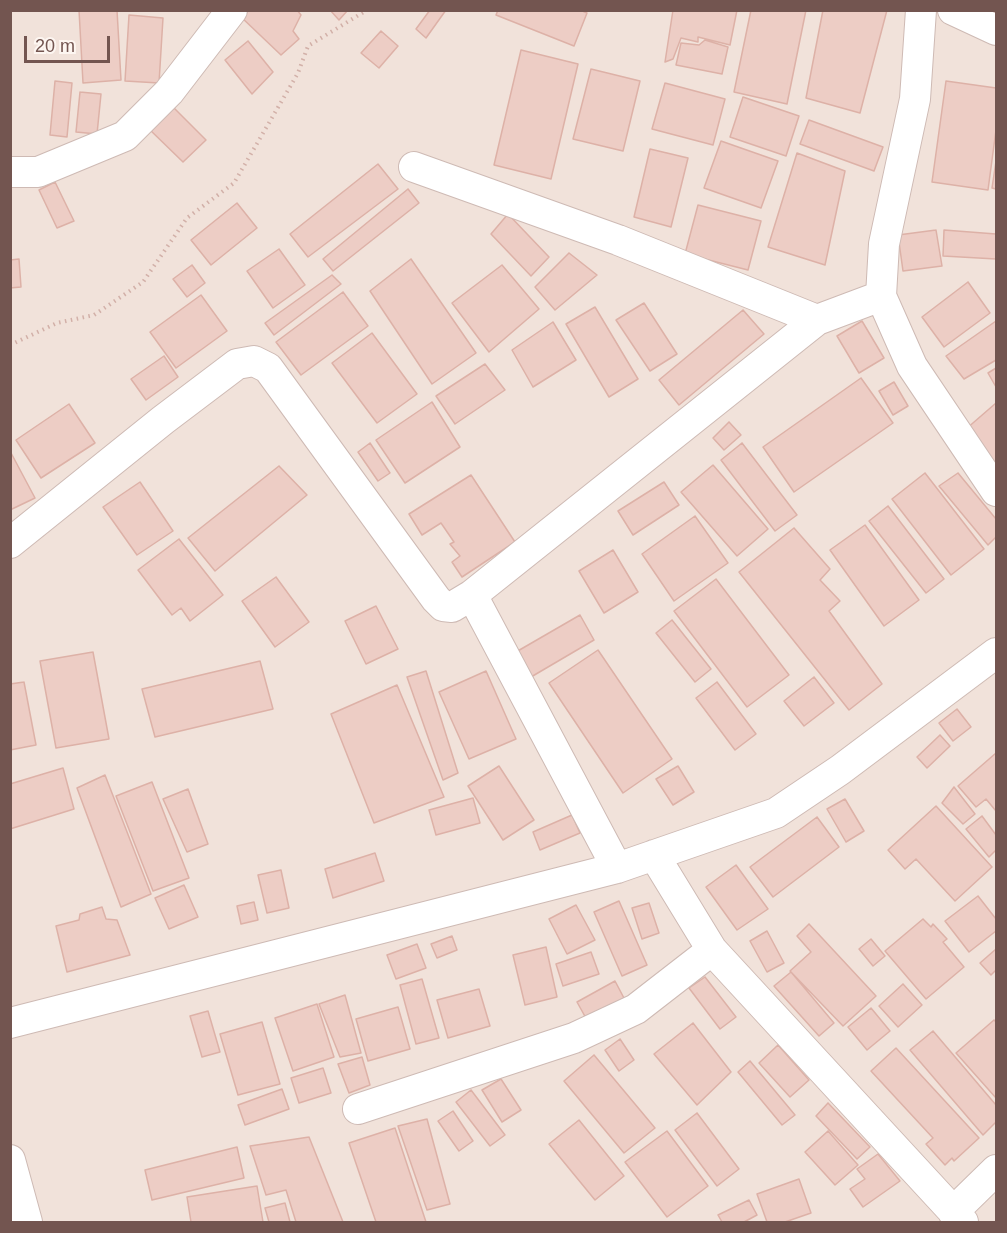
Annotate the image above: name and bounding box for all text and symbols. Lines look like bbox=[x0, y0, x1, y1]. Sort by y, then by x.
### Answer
scale bar bbox=[27, 24, 112, 62]
text: 20 m bbox=[35, 36, 75, 56]

